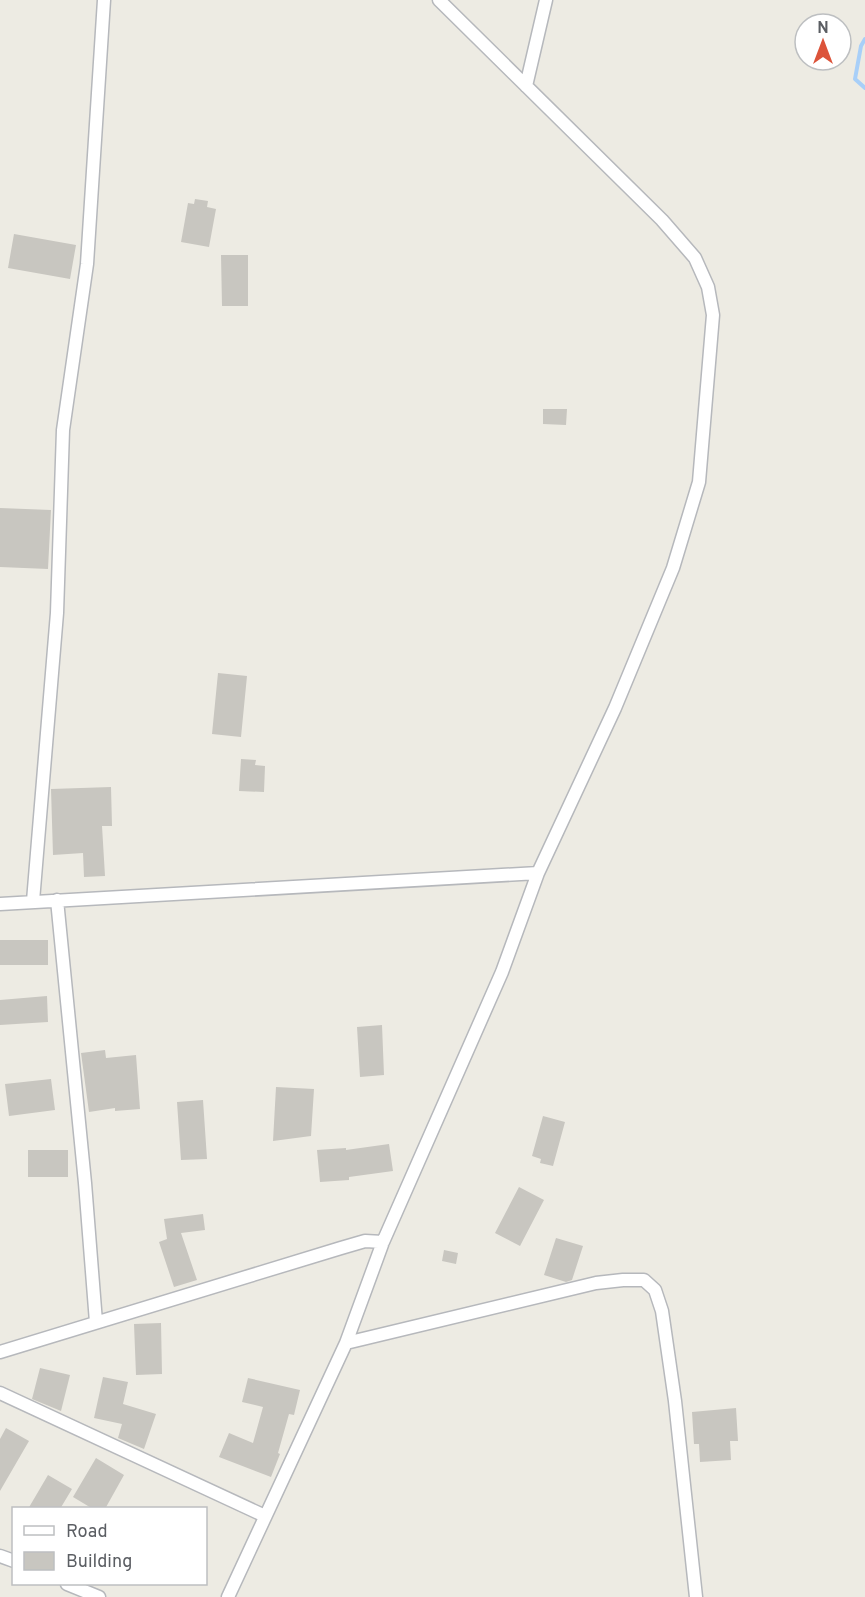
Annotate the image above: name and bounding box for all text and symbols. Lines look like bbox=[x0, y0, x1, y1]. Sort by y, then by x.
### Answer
north arrow bbox=[793, 12, 853, 72]
text: N bbox=[817, 19, 829, 39]
legend bbox=[12, 1507, 207, 1585]
text: Road bbox=[66, 1521, 108, 1544]
text: Building bbox=[66, 1551, 132, 1574]

